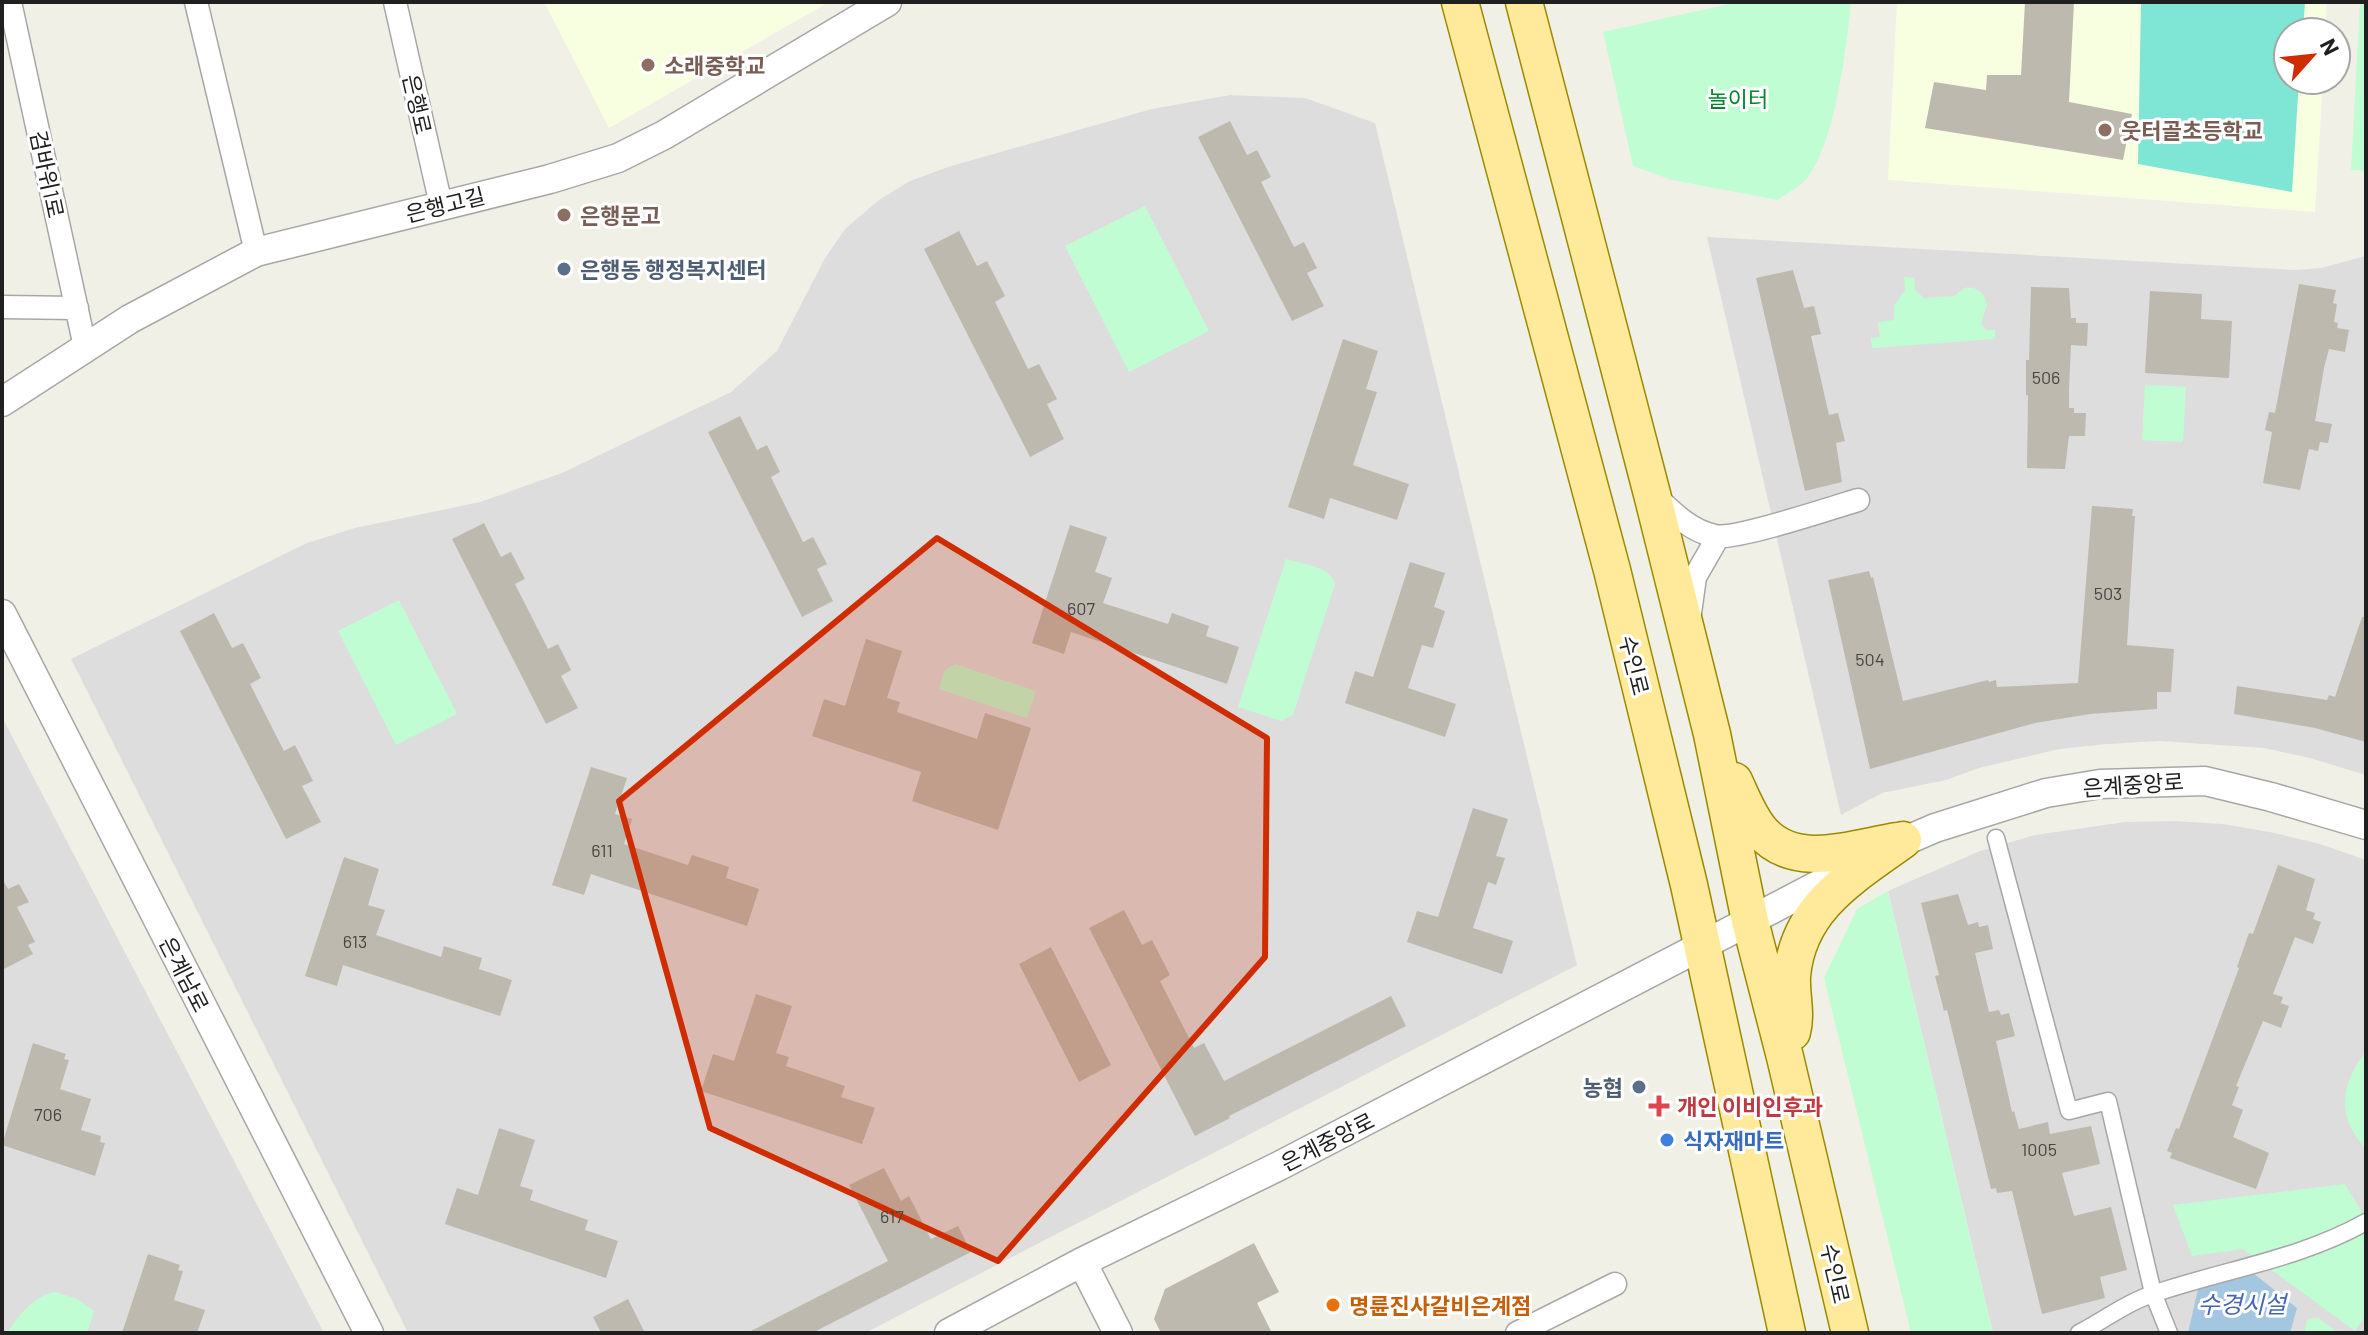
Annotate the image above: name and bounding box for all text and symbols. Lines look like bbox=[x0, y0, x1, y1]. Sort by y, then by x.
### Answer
north arrow bbox=[2272, 16, 2352, 96]
text: N bbox=[2316, 34, 2346, 59]
place label: 소래중학교 bbox=[664, 52, 765, 78]
marker: 소래중학교 bbox=[639, 56, 657, 74]
street label: 은행로 bbox=[399, 71, 437, 137]
park label: 놀이터 bbox=[1708, 85, 1768, 111]
place label: 웃터골초등학교 bbox=[2121, 117, 2263, 143]
marker: 웃터골초등학교 bbox=[2096, 121, 2114, 139]
street label: 검바위1로 bbox=[26, 128, 70, 220]
street label: 은행고길 bbox=[403, 182, 487, 226]
place label: 은행문고 bbox=[580, 202, 661, 228]
marker: 은행문고 bbox=[555, 206, 573, 224]
place label: 은행동 행정복지센터 bbox=[580, 256, 767, 282]
marker: 은행동 행정복지센터 bbox=[555, 260, 573, 278]
house number: 506 bbox=[2032, 366, 2060, 388]
house number: 503 bbox=[2094, 582, 2122, 604]
house number: 607 bbox=[1067, 597, 1095, 619]
street label: 수인로 bbox=[1615, 632, 1655, 698]
house number: 504 bbox=[1855, 648, 1885, 670]
street label: 은계중앙로 bbox=[2082, 768, 2184, 800]
house number: 611 bbox=[591, 839, 613, 861]
house number: 613 bbox=[343, 930, 367, 952]
street label: 은계남로 bbox=[155, 932, 215, 1016]
place label: 농협 bbox=[1583, 1074, 1623, 1100]
marker: 농협 bbox=[1630, 1078, 1648, 1096]
place label: 개인 이비인후과 bbox=[1677, 1093, 1823, 1119]
marker: 개인 이비인후과 bbox=[1648, 1095, 1670, 1117]
house number: 706 bbox=[34, 1103, 62, 1125]
street label: 은계중앙로 bbox=[1276, 1106, 1378, 1176]
place label: 식자재마트 bbox=[1683, 1127, 1784, 1153]
marker: 식자재마트 bbox=[1658, 1131, 1676, 1149]
house number: 1005 bbox=[2021, 1138, 2057, 1160]
house number: 617 bbox=[880, 1205, 904, 1227]
street label: 수인로 bbox=[1817, 1240, 1855, 1306]
water label: 수경시설 bbox=[2198, 1289, 2289, 1318]
place label: 명륜진사갈비은계점 bbox=[1349, 1292, 1531, 1318]
marker: 명륜진사갈비은계점 bbox=[1324, 1296, 1342, 1314]

